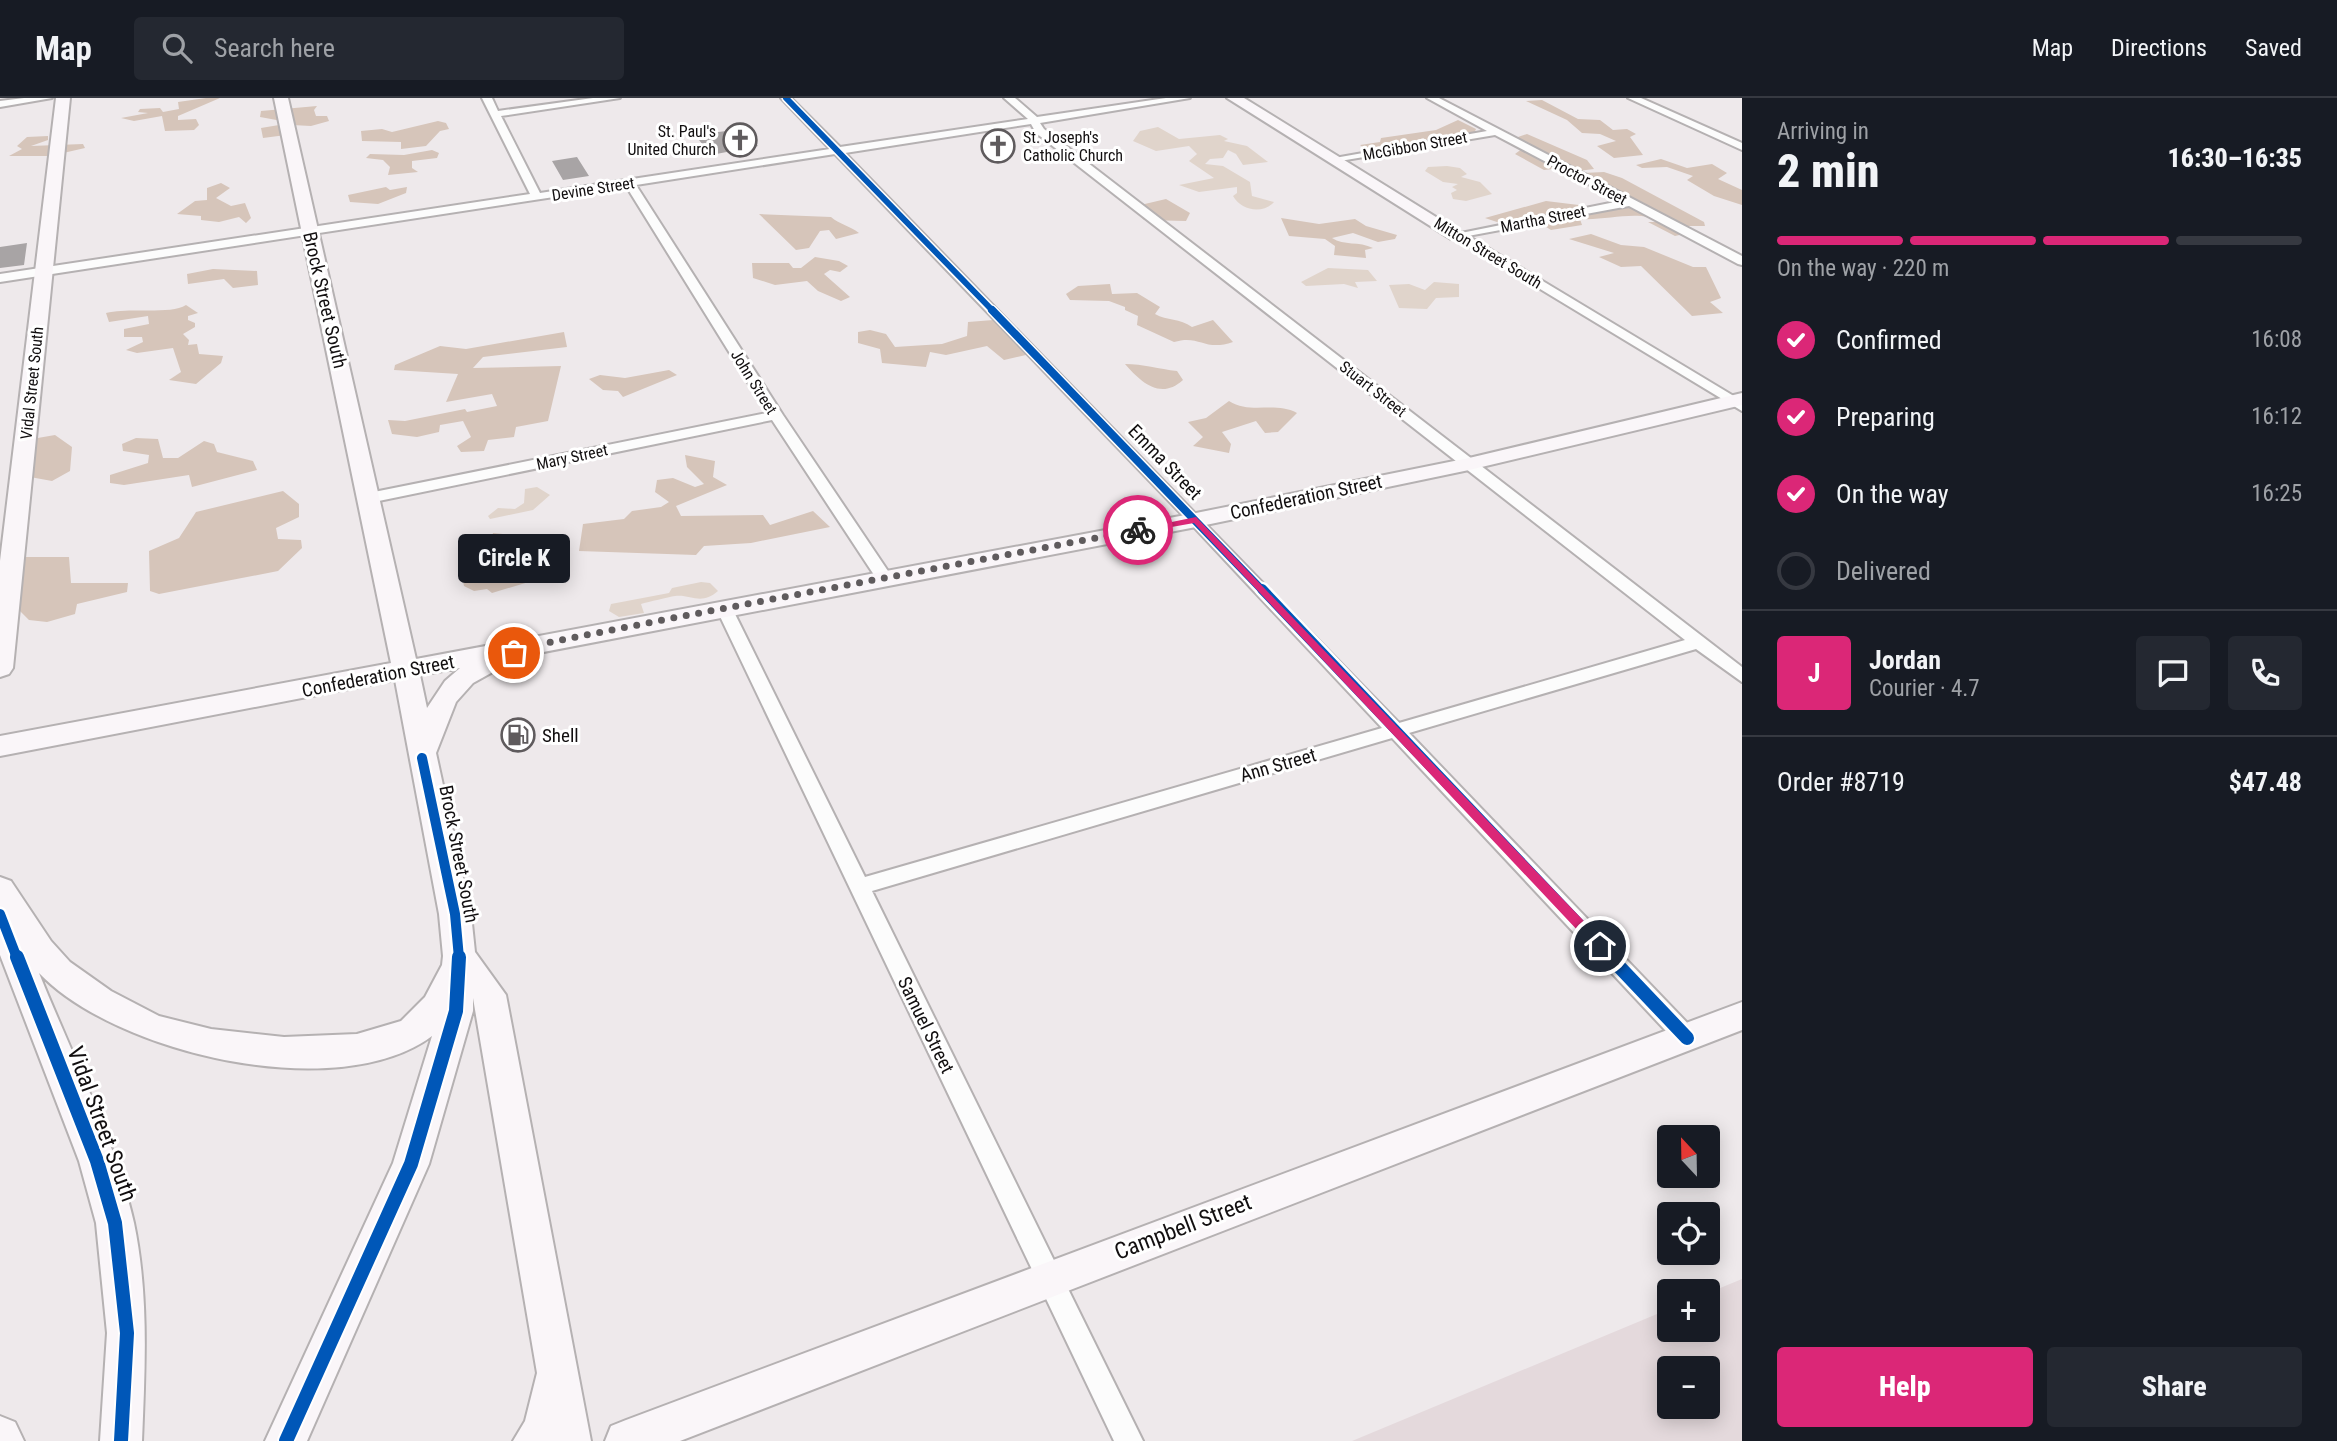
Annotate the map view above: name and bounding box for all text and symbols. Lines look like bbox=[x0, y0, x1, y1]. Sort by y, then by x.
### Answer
search box bbox=[134, 17, 624, 80]
text: Map bbox=[35, 29, 92, 68]
icon: search bbox=[158, 29, 196, 67]
text: Search here bbox=[214, 33, 335, 63]
text: Map bbox=[2032, 34, 2073, 62]
text: Directions bbox=[2111, 34, 2207, 62]
text: Saved bbox=[2245, 34, 2302, 62]
text: Arriving in bbox=[1777, 118, 1869, 145]
church icon: St. Paul's United Church bbox=[721, 121, 759, 159]
place label: St. Paul's United Church bbox=[627, 122, 716, 159]
church icon: St. Joseph's Catholic Church bbox=[979, 127, 1017, 165]
street label: McGibbon Street bbox=[1361, 127, 1469, 165]
place label: St. Joseph's Catholic Church bbox=[1023, 128, 1123, 165]
text: 16:30–16:35 bbox=[2168, 143, 2302, 173]
text: 2 min bbox=[1777, 144, 1880, 198]
street label: Proctor Street bbox=[1544, 151, 1630, 209]
street label: Devine Street bbox=[550, 173, 636, 205]
street label: Martha Street bbox=[1499, 201, 1587, 237]
street label: Mitton Street South bbox=[1431, 213, 1545, 293]
street label: Brock Street South bbox=[298, 229, 352, 371]
text: On the way · 220 m bbox=[1777, 255, 1949, 282]
icon: check bbox=[1777, 321, 1815, 359]
text: Confirmed bbox=[1836, 325, 1942, 355]
street label: Vidal Street South bbox=[17, 326, 47, 440]
text: 16:08 bbox=[2251, 326, 2302, 353]
street label: John Street bbox=[727, 346, 781, 418]
street label: Stuart Street bbox=[1336, 357, 1410, 421]
icon: check bbox=[1777, 398, 1815, 436]
text: Preparing bbox=[1836, 402, 1935, 432]
text: 16:12 bbox=[2251, 403, 2302, 430]
street label: Emma Street bbox=[1123, 419, 1207, 505]
street label: Mary Street bbox=[535, 440, 610, 474]
street label: Confederation Street bbox=[1228, 470, 1384, 524]
icon: check bbox=[1777, 475, 1815, 513]
text: On the way bbox=[1836, 479, 1949, 509]
text: 16:25 bbox=[2251, 480, 2302, 507]
courier bbox=[1103, 495, 1173, 565]
icon: bike bbox=[1119, 511, 1157, 549]
callout: Circle K bbox=[458, 534, 570, 583]
text: Circle K bbox=[478, 545, 550, 572]
text: Delivered bbox=[1836, 556, 1931, 586]
pin bbox=[484, 623, 544, 683]
icon: bag bbox=[495, 634, 533, 672]
button: chat bbox=[2136, 636, 2210, 710]
button: phone bbox=[2228, 636, 2302, 710]
text: Jordan bbox=[1869, 645, 1941, 675]
street label: Confederation Street bbox=[300, 650, 456, 702]
text: J bbox=[1808, 658, 1820, 688]
text: Courier · 4.7 bbox=[1869, 675, 1980, 702]
fuel station icon: Shell bbox=[499, 716, 537, 754]
place label: Shell bbox=[542, 724, 579, 747]
street label: Ann Street bbox=[1237, 743, 1319, 787]
text: Order #8719 bbox=[1777, 767, 1905, 797]
text: $47.48 bbox=[2229, 767, 2302, 797]
street label: Brock Street South bbox=[434, 783, 484, 925]
pin bbox=[1570, 916, 1630, 976]
icon: home bbox=[1581, 927, 1619, 965]
street label: Samuel Street bbox=[893, 973, 959, 1077]
street label: Vidal Street South bbox=[61, 1043, 143, 1205]
north arrow bbox=[1657, 1125, 1720, 1188]
map controls bbox=[1657, 1125, 1720, 1419]
street label: Campbell Street bbox=[1111, 1188, 1255, 1266]
button: locate bbox=[1657, 1202, 1720, 1265]
button: + bbox=[1657, 1279, 1720, 1342]
button: Help bbox=[1777, 1347, 2033, 1427]
button: Share bbox=[2047, 1347, 2302, 1427]
button: − bbox=[1657, 1356, 1720, 1419]

